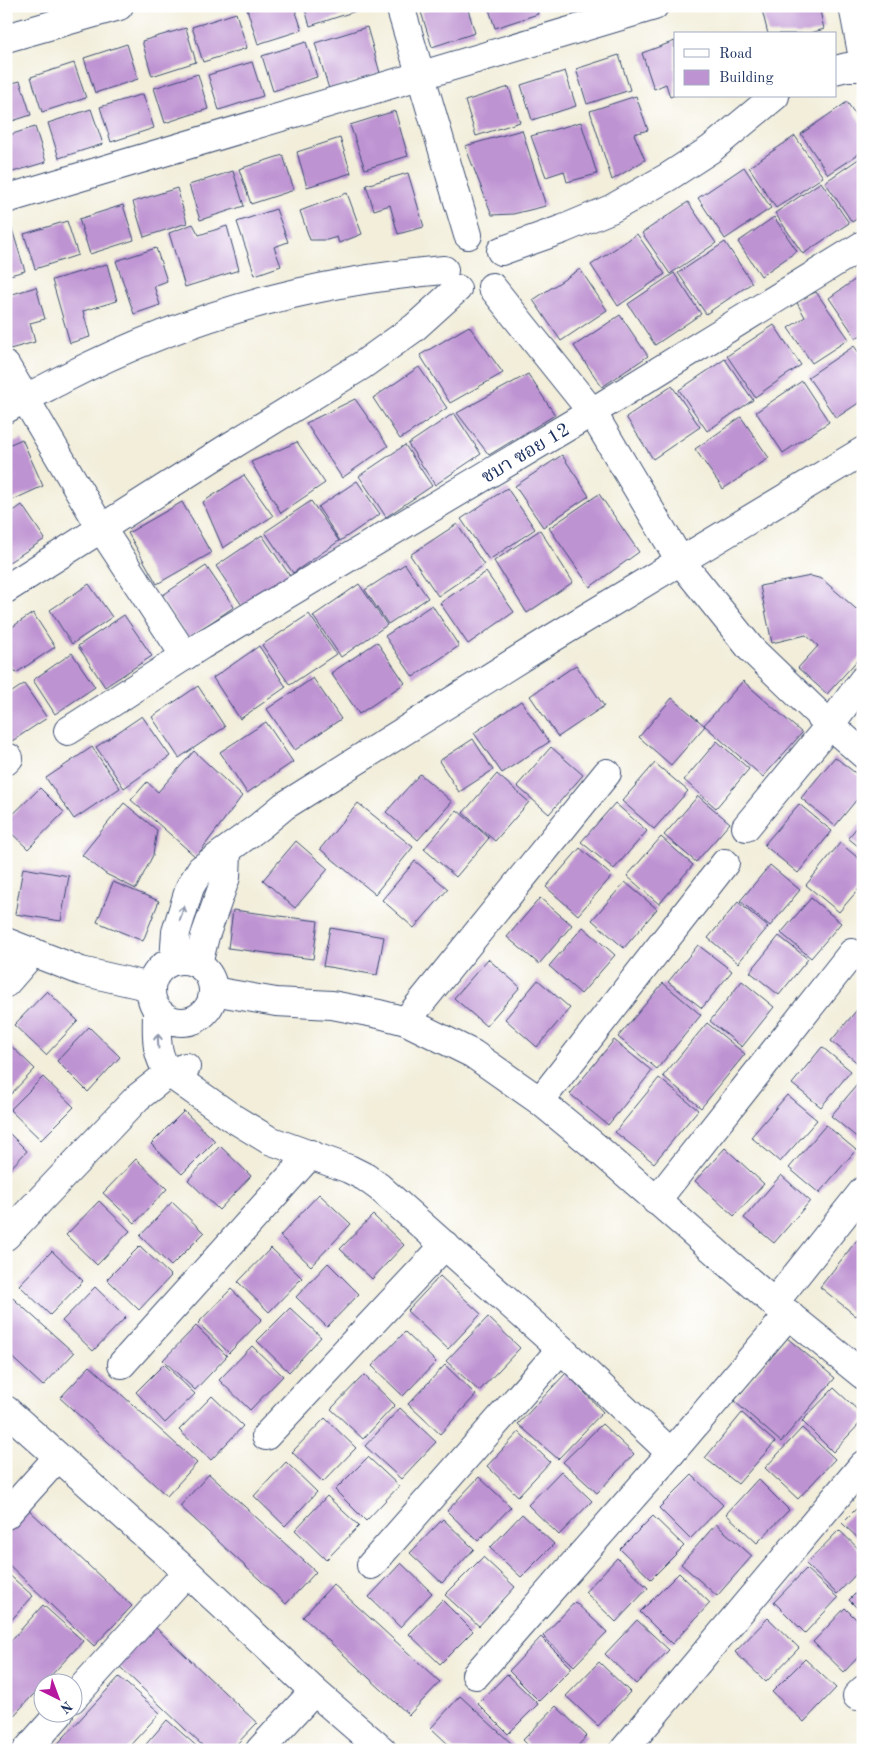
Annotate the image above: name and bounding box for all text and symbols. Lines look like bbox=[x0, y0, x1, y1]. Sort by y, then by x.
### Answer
legend bbox=[674, 32, 836, 98]
text: Road bbox=[719, 47, 753, 62]
text: Building bbox=[719, 71, 774, 86]
street label: ชบา ซอย 12 bbox=[479, 421, 574, 488]
one-way arrow bbox=[177, 905, 187, 921]
one-way arrow bbox=[153, 1033, 162, 1049]
north arrow bbox=[32, 1674, 82, 1724]
text: N bbox=[57, 1698, 75, 1716]

